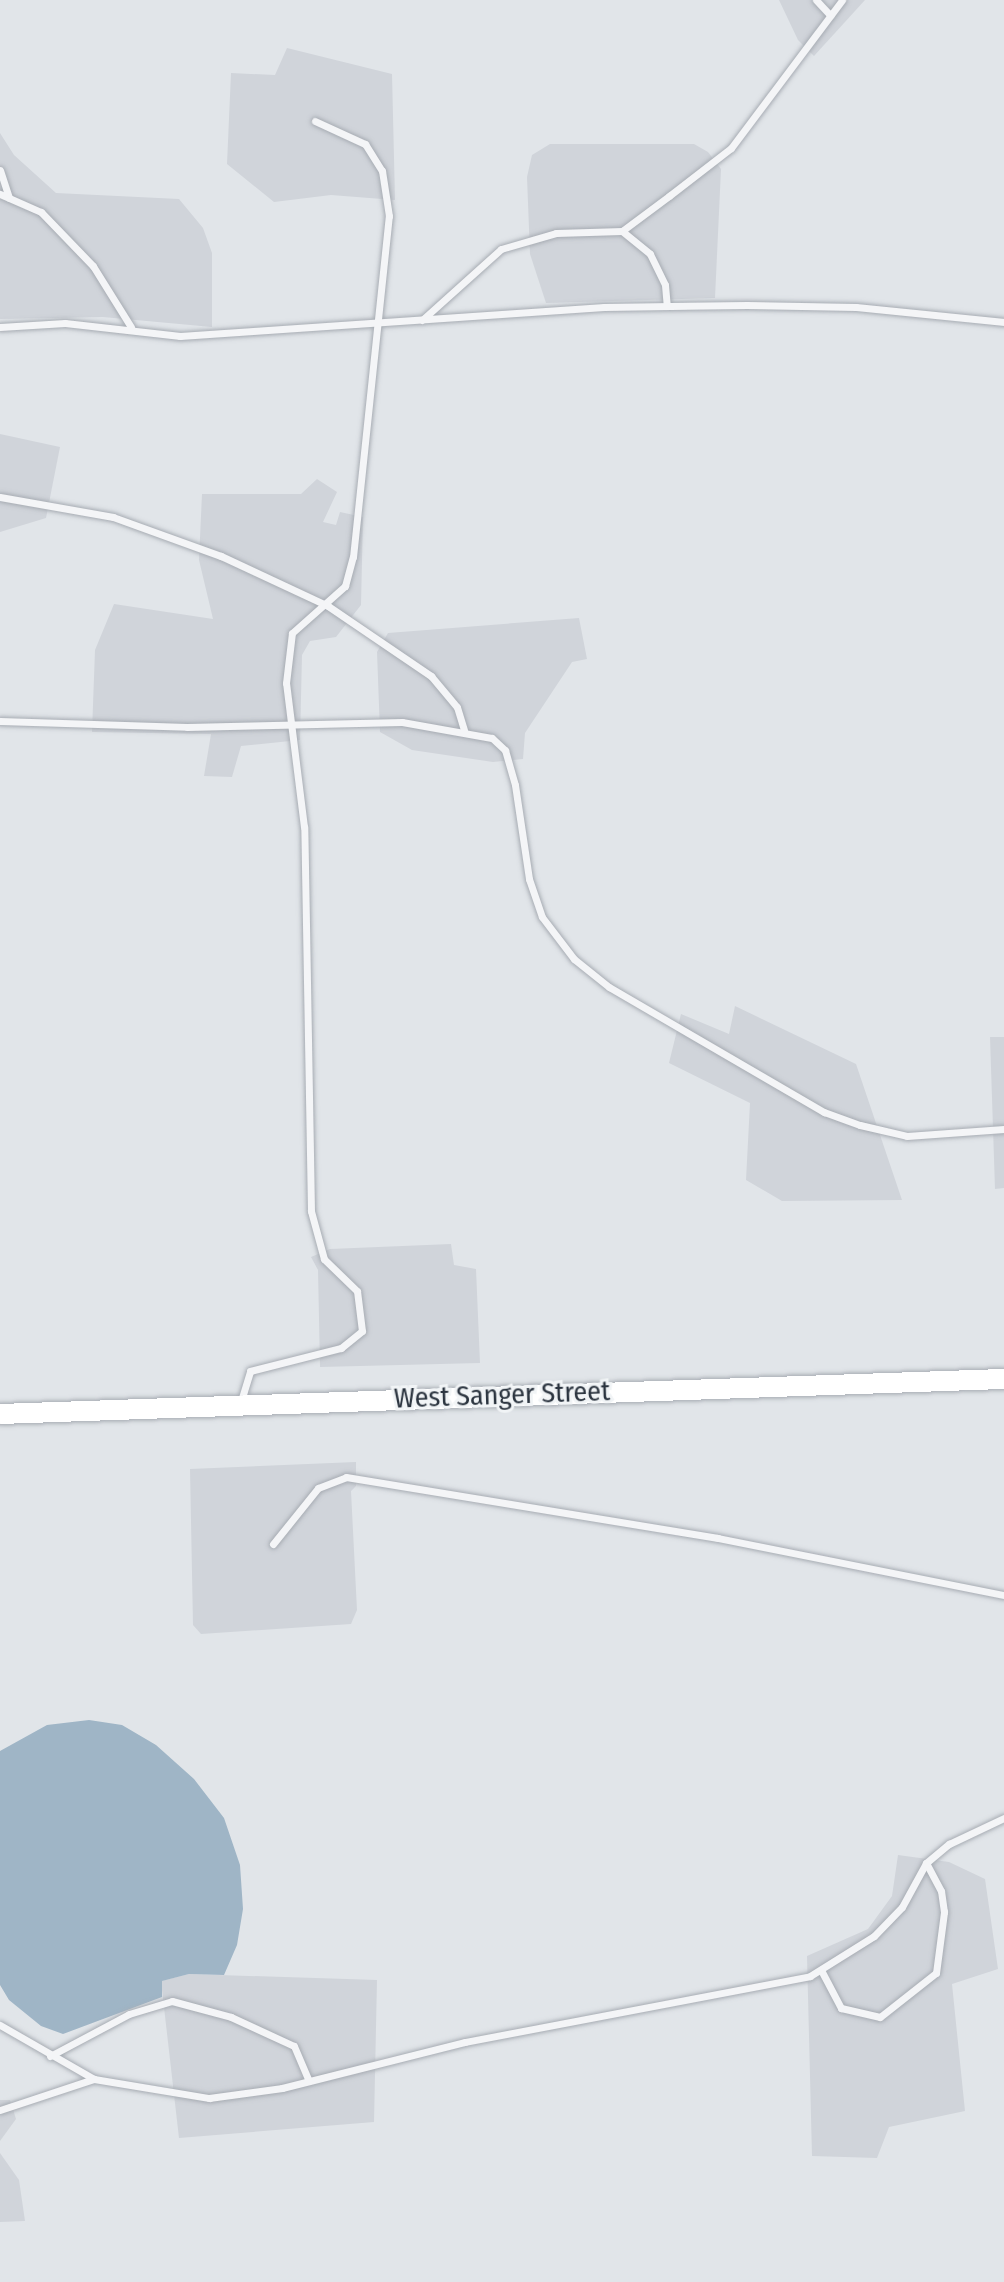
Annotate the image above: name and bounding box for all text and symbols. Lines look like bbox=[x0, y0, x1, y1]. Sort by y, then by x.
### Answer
street label: West Sanger Street bbox=[393, 1374, 611, 1416]

